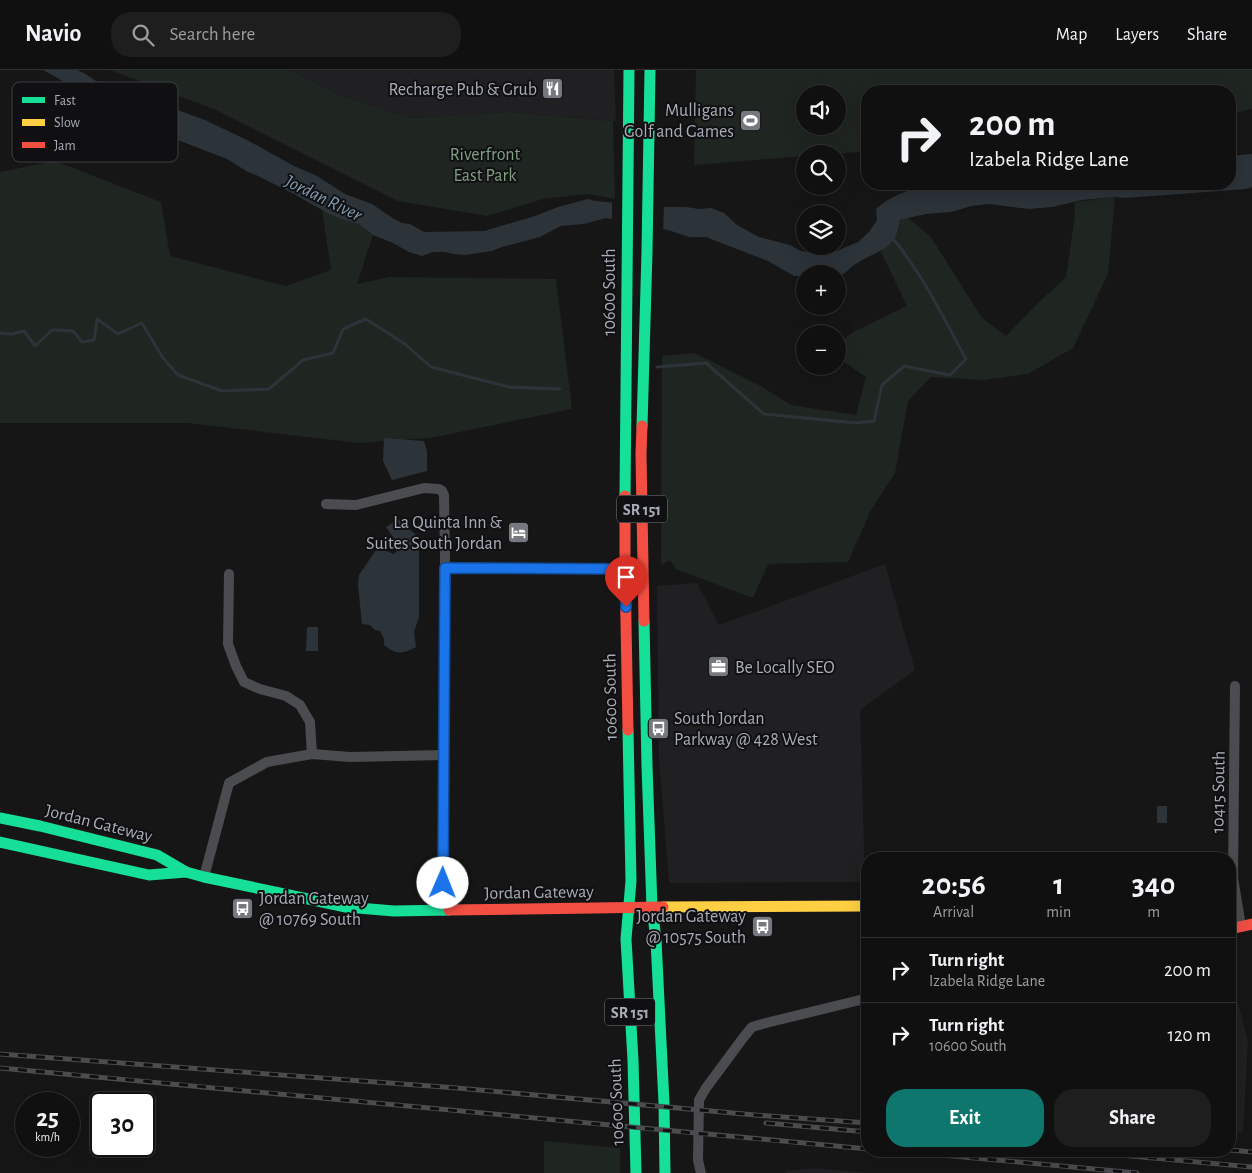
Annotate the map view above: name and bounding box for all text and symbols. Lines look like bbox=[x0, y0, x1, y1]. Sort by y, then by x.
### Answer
search box bbox=[111, 12, 461, 57]
icon: search bbox=[129, 21, 157, 49]
text: Navio bbox=[25, 22, 81, 46]
text: Search here bbox=[169, 25, 255, 44]
text: Map bbox=[1056, 26, 1087, 44]
text: Layers bbox=[1115, 26, 1159, 44]
text: Share bbox=[1187, 26, 1227, 44]
restaurant icon: Recharge Pub & Grub bbox=[541, 77, 565, 101]
place label: Recharge Pub & Grub bbox=[388, 81, 537, 99]
legend bbox=[12, 82, 178, 162]
map controls bbox=[796, 85, 846, 375]
button: sound bbox=[796, 85, 846, 135]
text: Fast bbox=[54, 94, 76, 108]
place label: Mulligans Golf and Games bbox=[624, 102, 734, 141]
icon: right bbox=[886, 105, 951, 170]
text: 200 m bbox=[969, 107, 1056, 142]
sports icon: Mulligans Golf and Games bbox=[738, 108, 762, 132]
text: Slow bbox=[54, 116, 81, 130]
text: Jam bbox=[54, 139, 76, 153]
button: search bbox=[796, 145, 846, 195]
park label: Riverfront East Park bbox=[450, 146, 521, 185]
text: Izabela Ridge Lane bbox=[969, 148, 1129, 170]
water label: Jordan River bbox=[281, 171, 365, 225]
button: layers bbox=[796, 205, 846, 255]
street label: 10600 South bbox=[601, 248, 619, 336]
button: + bbox=[796, 265, 846, 315]
button: − bbox=[796, 325, 846, 375]
road number: SR 151 bbox=[617, 496, 667, 522]
place label: La Quinta Inn & Suites South Jordan bbox=[366, 514, 502, 553]
hotel icon: La Quinta Inn & Suites South Jordan bbox=[506, 520, 530, 544]
pin bbox=[605, 556, 647, 607]
icon: arrive bbox=[612, 563, 640, 591]
street label: 10600 South bbox=[601, 653, 621, 741]
office icon: Be Locally SEO bbox=[707, 655, 731, 679]
place label: Be Locally SEO bbox=[735, 659, 835, 677]
place label: South Jordan Parkway @ 428 West bbox=[674, 710, 818, 749]
bus stop icon: South Jordan Parkway @ 428 West bbox=[646, 716, 670, 740]
street label: 10415 South bbox=[1209, 751, 1229, 833]
street label: Jordan Gateway bbox=[43, 802, 154, 846]
position arrow bbox=[416, 856, 468, 908]
text: 20:56 bbox=[922, 870, 986, 900]
text: 1 bbox=[1053, 870, 1064, 900]
text: 340 bbox=[1132, 870, 1175, 900]
street label: Jordan Gateway bbox=[484, 883, 594, 903]
place label: Jordan Gateway @ 10769 South bbox=[259, 890, 369, 929]
bus stop icon: Jordan Gateway @ 10769 South bbox=[231, 896, 255, 920]
text: Arrival bbox=[933, 904, 974, 920]
text: min bbox=[1046, 904, 1071, 920]
text: m bbox=[1147, 904, 1160, 920]
place label: Jordan Gateway @ 10575 South bbox=[636, 908, 746, 947]
bus stop icon: Jordan Gateway @ 10575 South bbox=[750, 914, 774, 938]
text: Turn right bbox=[929, 951, 1004, 970]
icon: right bbox=[886, 956, 914, 984]
text: 200 m bbox=[1164, 961, 1211, 980]
text: Izabela Ridge Lane bbox=[929, 973, 1045, 989]
road number: SR 151 bbox=[605, 999, 655, 1026]
text: Turn right bbox=[929, 1016, 1004, 1035]
icon: right bbox=[886, 1021, 914, 1049]
text: 120 m bbox=[1167, 1026, 1211, 1045]
text: 10600 South bbox=[929, 1038, 1007, 1054]
street label: 10600 South bbox=[606, 1058, 628, 1146]
button: Exit bbox=[886, 1089, 1044, 1147]
button: Share bbox=[1054, 1089, 1211, 1147]
speed limit sign: 30 bbox=[90, 1092, 155, 1157]
text: 25 bbox=[36, 1106, 59, 1131]
text: km/h bbox=[35, 1131, 60, 1143]

